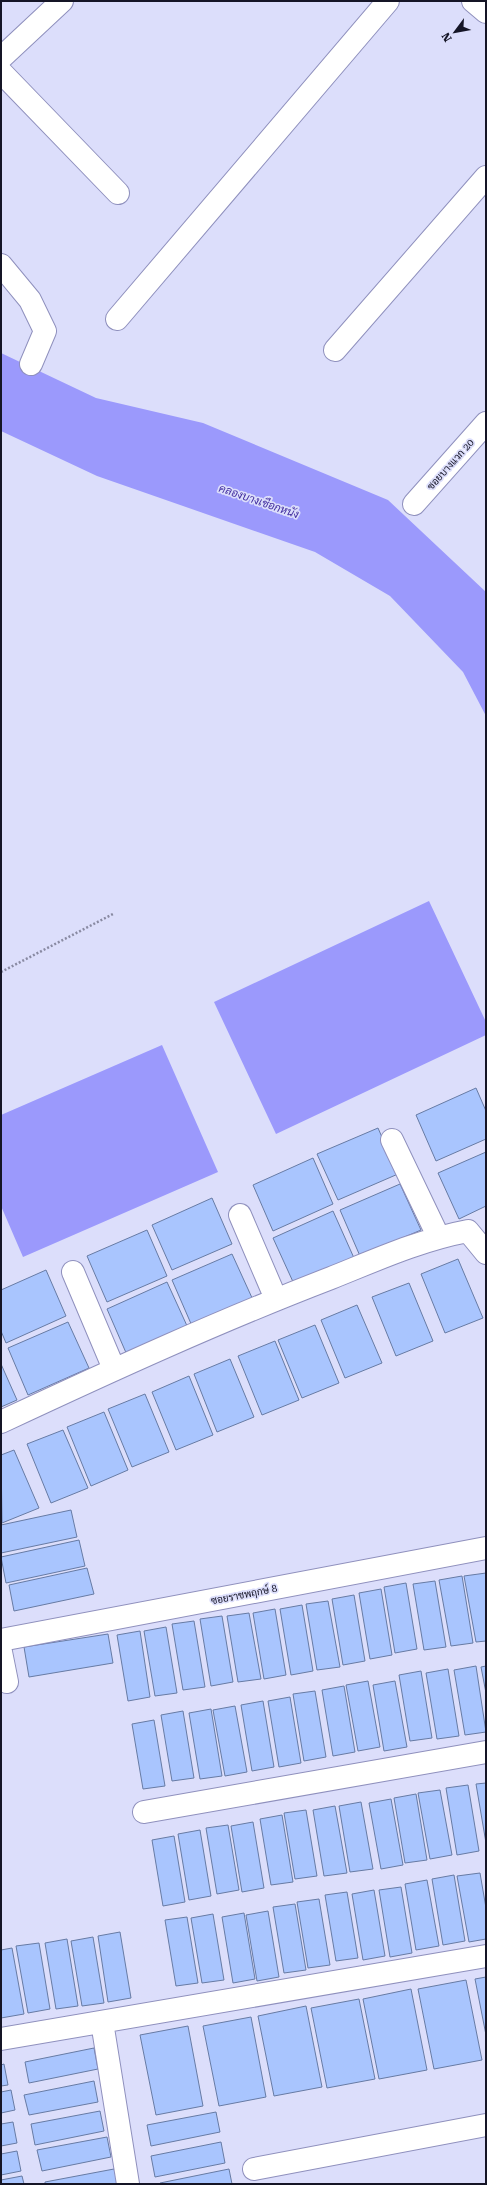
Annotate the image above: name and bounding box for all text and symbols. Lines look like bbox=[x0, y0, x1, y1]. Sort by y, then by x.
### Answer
north arrow bbox=[435, 12, 475, 52]
text: N bbox=[439, 30, 455, 44]
street label: ซอยบางแวก 20 bbox=[425, 437, 476, 492]
water label: คลองบางเชือกหนัง bbox=[217, 480, 301, 521]
street label: ซอยราชพฤกษ์ 8 bbox=[210, 1581, 279, 1607]

